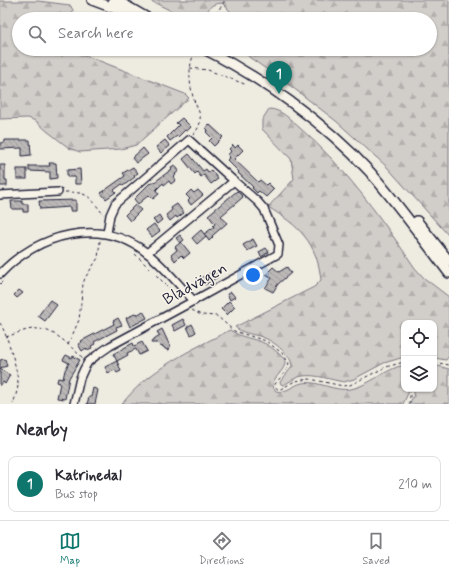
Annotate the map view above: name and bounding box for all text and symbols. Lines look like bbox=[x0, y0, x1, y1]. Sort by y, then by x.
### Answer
search box bbox=[12, 12, 437, 56]
icon: search bbox=[26, 23, 48, 45]
text: Search here bbox=[58, 24, 134, 44]
pin: 1 bbox=[266, 61, 292, 94]
street label: Bladvägen bbox=[159, 258, 231, 310]
your location bbox=[243, 265, 263, 285]
map controls bbox=[401, 320, 437, 392]
button: locate bbox=[401, 320, 437, 356]
button: layers bbox=[401, 356, 437, 392]
text: Nearby bbox=[16, 419, 68, 441]
text: Katrinedal bbox=[55, 466, 122, 486]
text: 1 bbox=[27, 476, 33, 493]
text: 210 m bbox=[398, 476, 432, 493]
text: Bus stop bbox=[55, 486, 98, 503]
tab: Map bbox=[59, 530, 81, 568]
tab: Directions bbox=[199, 530, 244, 568]
tab: Saved bbox=[362, 530, 390, 568]

